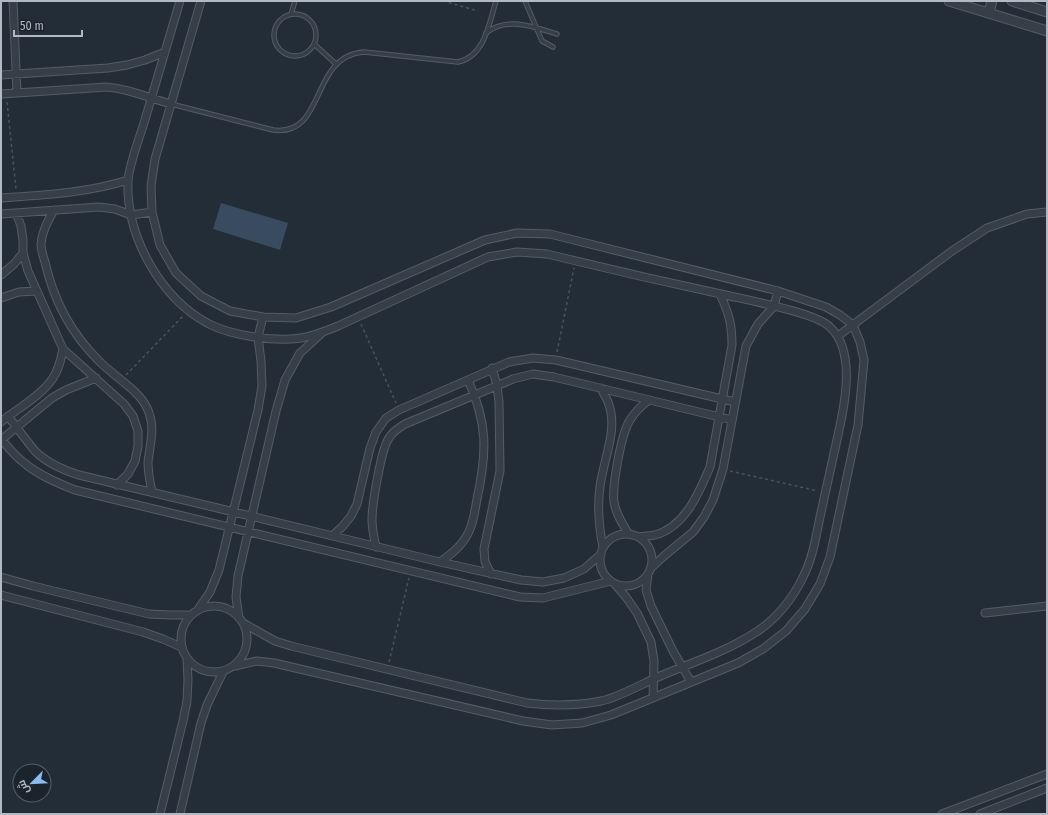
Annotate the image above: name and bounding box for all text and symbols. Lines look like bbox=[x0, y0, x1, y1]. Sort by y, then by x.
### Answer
scale bar bbox=[14, 12, 82, 38]
text: 50 m bbox=[20, 19, 44, 33]
north arrow bbox=[12, 763, 52, 803]
text: ش bbox=[15, 778, 32, 796]

